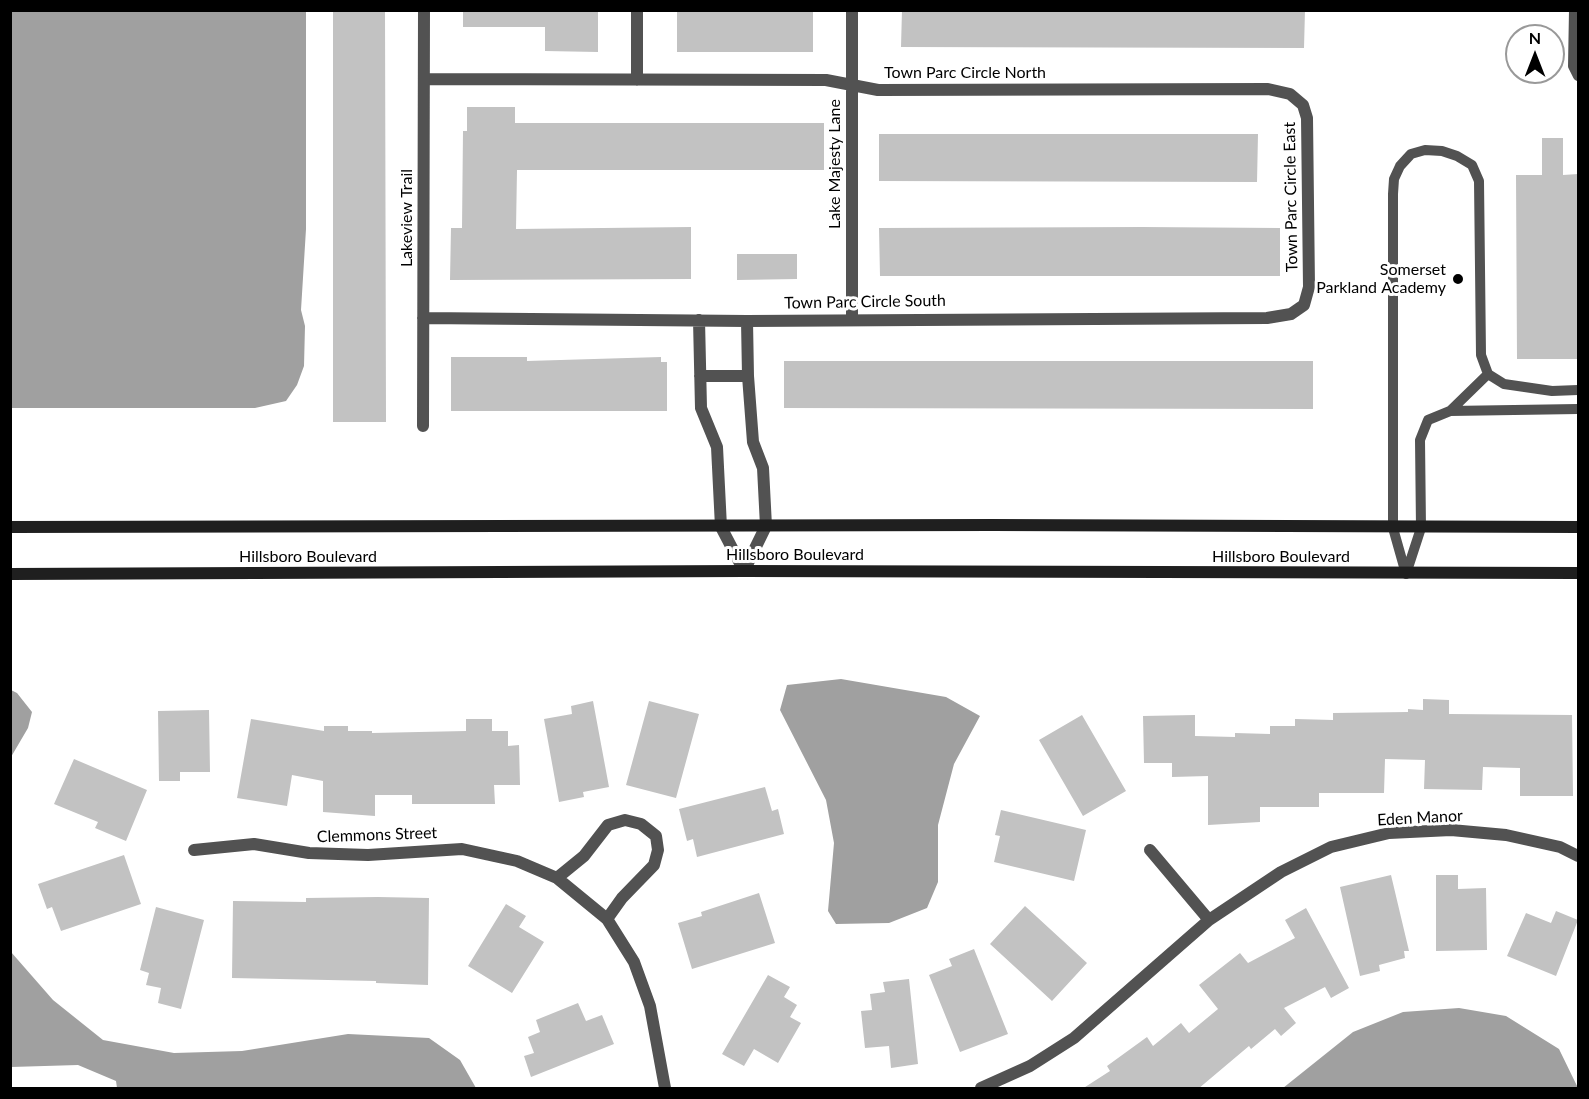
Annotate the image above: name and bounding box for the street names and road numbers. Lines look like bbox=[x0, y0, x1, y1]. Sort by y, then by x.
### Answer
street label: Town Parc Circle North bbox=[884, 63, 1046, 83]
street label: Lake Majesty Lane bbox=[825, 99, 845, 229]
street label: Town Parc Circle East bbox=[1280, 122, 1302, 272]
street label: Lakeview Trail bbox=[397, 169, 417, 267]
street label: Town Parc Circle South bbox=[784, 291, 946, 313]
street label: Hillsboro Boulevard bbox=[726, 545, 864, 565]
street label: Hillsboro Boulevard bbox=[239, 547, 377, 567]
street label: Hillsboro Boulevard bbox=[1212, 547, 1350, 567]
street label: Eden Manor bbox=[1377, 806, 1463, 830]
street label: Clemmons Street bbox=[317, 823, 437, 847]

